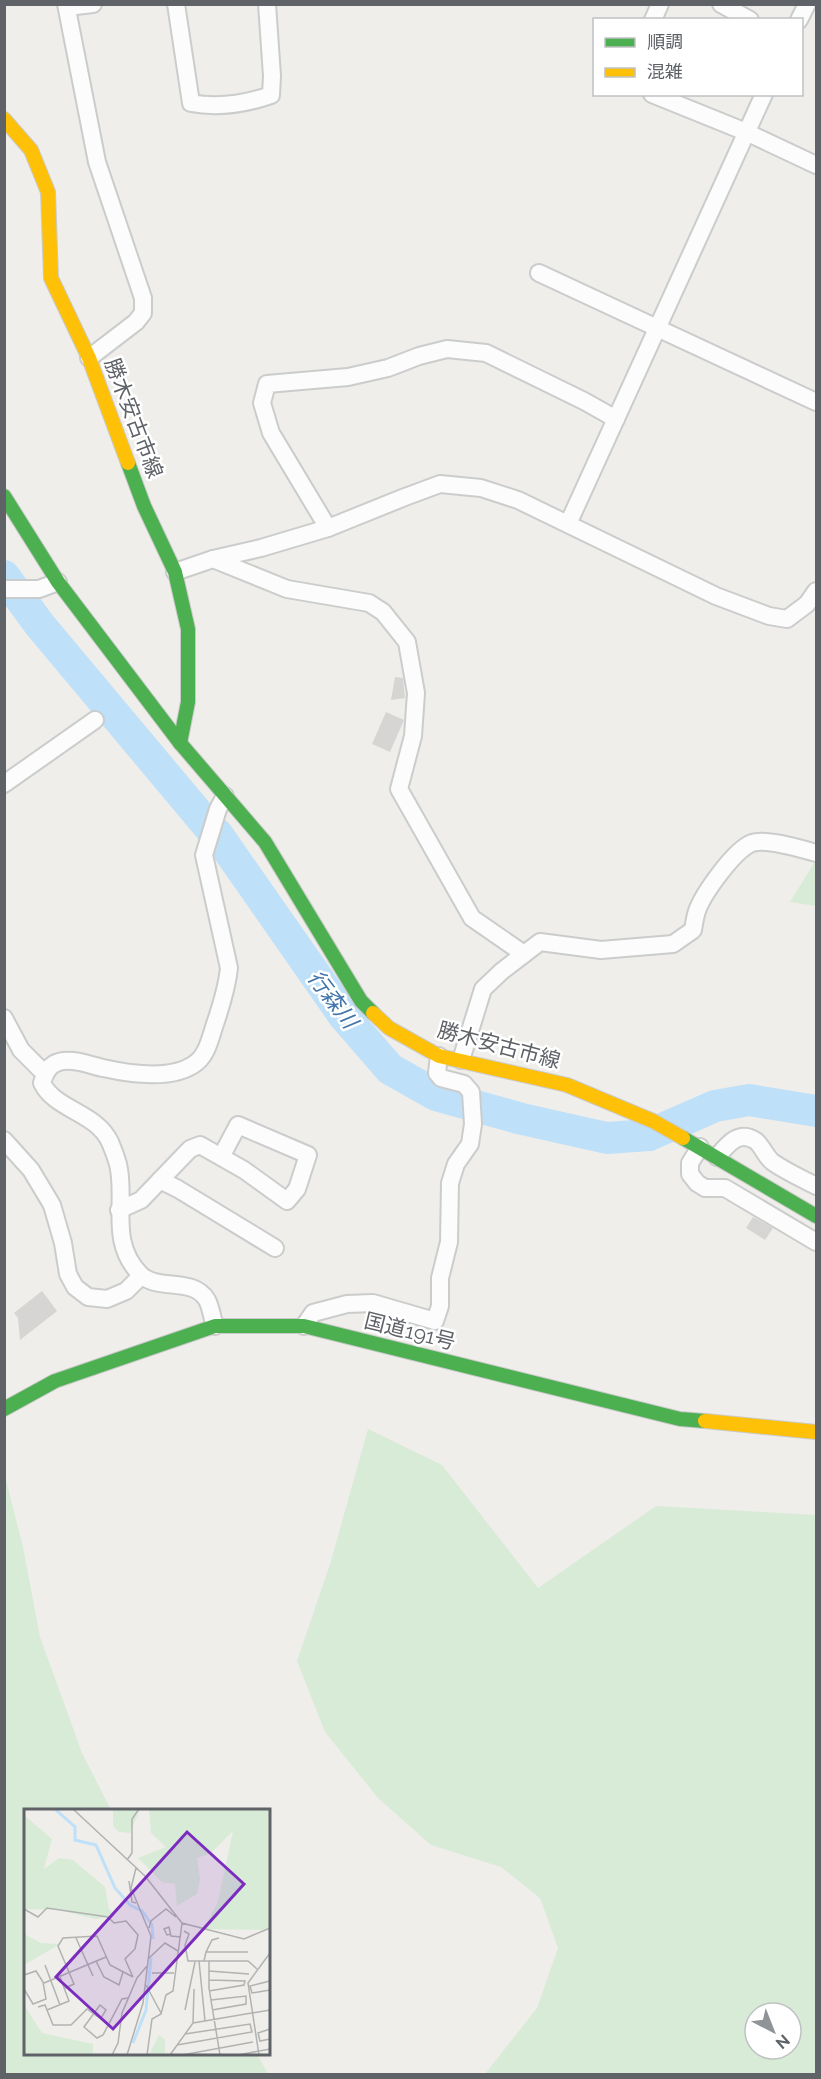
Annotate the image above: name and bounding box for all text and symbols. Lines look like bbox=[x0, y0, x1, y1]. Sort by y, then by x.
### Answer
legend bbox=[593, 18, 803, 96]
text: 順調 bbox=[647, 31, 683, 52]
text: 混雑 bbox=[647, 61, 683, 82]
street label: 勝木安古市線 bbox=[100, 355, 168, 481]
water label: 行森川 bbox=[303, 965, 364, 1035]
street label: 勝木安古市線 bbox=[435, 1017, 563, 1073]
street label: 国道191号 bbox=[362, 1308, 458, 1354]
inset map bbox=[24, 1809, 270, 2055]
north arrow bbox=[743, 2001, 803, 2061]
text: N bbox=[772, 2031, 794, 2053]

